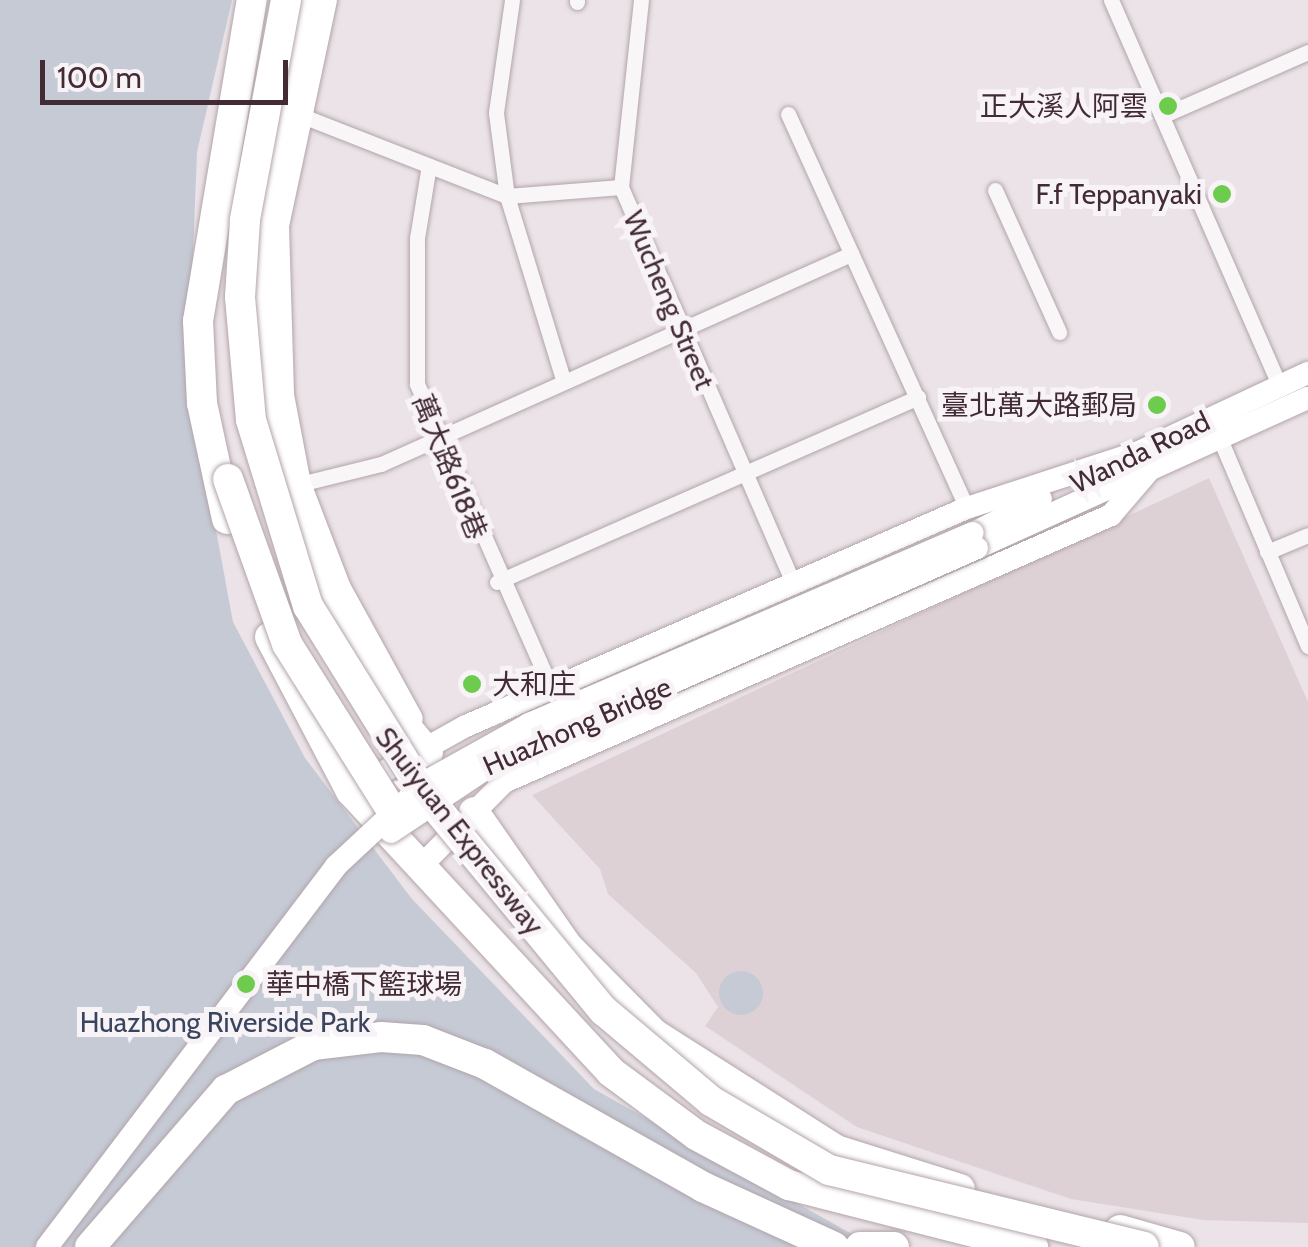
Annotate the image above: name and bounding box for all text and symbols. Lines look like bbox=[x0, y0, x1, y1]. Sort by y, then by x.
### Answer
scale bar bbox=[45, 40, 292, 102]
text: 100 m bbox=[57, 59, 142, 96]
place label: 正大溪人阿雲 bbox=[980, 89, 1148, 123]
marker: 正大溪人阿雲 bbox=[1157, 95, 1179, 117]
place label: F.f Teppanyaki bbox=[1036, 177, 1202, 211]
marker: F.f Teppanyaki bbox=[1211, 183, 1233, 205]
street label: Wucheng Street bbox=[616, 206, 722, 394]
place label: 臺北萬大路郵局 bbox=[941, 388, 1137, 422]
street label: 萬大路618巷 bbox=[406, 389, 494, 545]
marker: 臺北萬大路郵局 bbox=[1146, 394, 1168, 416]
street label: Wanda Road bbox=[1065, 404, 1215, 500]
place label: 大和庄 bbox=[492, 667, 576, 701]
street label: Huazhong Bridge bbox=[478, 669, 676, 783]
marker: 大和庄 bbox=[461, 673, 483, 695]
street label: Shuiyuan Expressway bbox=[369, 721, 551, 941]
place label: 華中橋下籃球場 bbox=[266, 967, 462, 1001]
marker: 華中橋下籃球場 bbox=[235, 973, 257, 995]
park label: Huazhong Riverside Park bbox=[80, 1005, 370, 1039]

